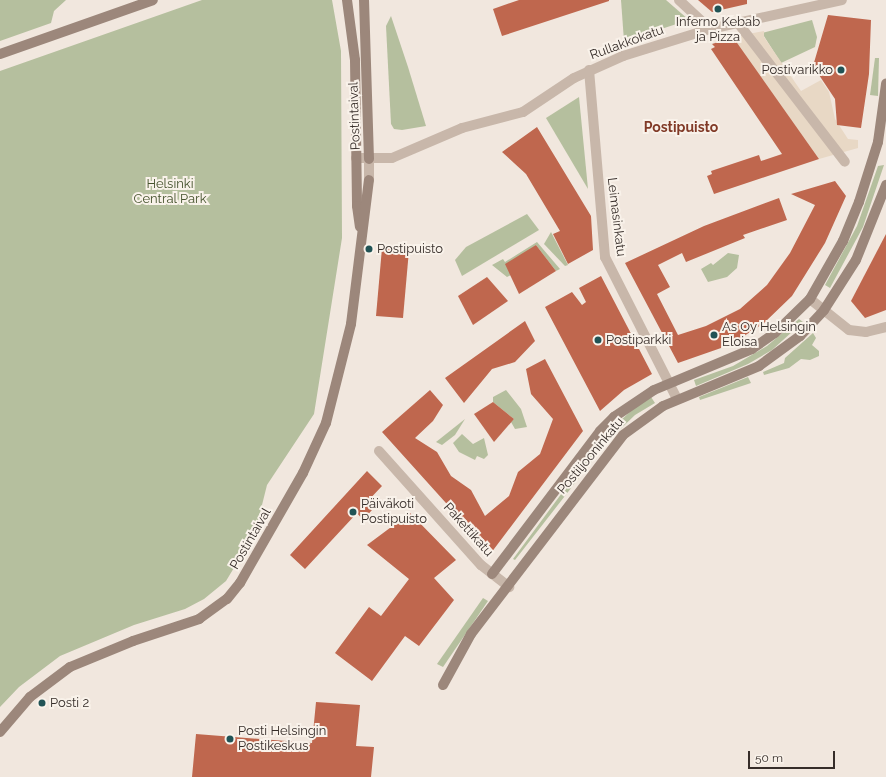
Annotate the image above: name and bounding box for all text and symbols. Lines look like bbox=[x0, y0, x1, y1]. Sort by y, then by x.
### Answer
marker: Inferno Kebab ja Pizza bbox=[713, 4, 723, 14]
place label: Inferno Kebab ja Pizza bbox=[676, 15, 760, 46]
street label: Rullakkokatu bbox=[588, 22, 666, 64]
place label: Postivarikko bbox=[761, 62, 833, 78]
marker: Postivarikko bbox=[836, 65, 846, 75]
street label: Postintaival bbox=[346, 82, 364, 150]
district label: Postipuisto bbox=[644, 119, 718, 135]
park label: Helsinki Central Park bbox=[133, 177, 207, 208]
street label: Leimasinkatu bbox=[603, 177, 629, 257]
place label: Postipuisto bbox=[377, 241, 443, 257]
marker: Postipuisto bbox=[364, 244, 374, 254]
place label: As Oy Helsingin Eloisa bbox=[722, 320, 816, 351]
marker: As Oy Helsingin Eloisa bbox=[709, 330, 719, 340]
place label: Postiparkki bbox=[606, 332, 671, 348]
marker: Postiparkki bbox=[593, 335, 603, 345]
street label: Postiljooninkatu bbox=[554, 415, 628, 497]
place label: Päiväkoti Postipuisto bbox=[361, 497, 427, 528]
street label: Pakettikatu bbox=[440, 500, 496, 560]
street label: Postintaival bbox=[227, 506, 275, 572]
marker: Päiväkoti Postipuisto bbox=[348, 507, 358, 517]
place label: Posti 2 bbox=[50, 695, 89, 711]
marker: Posti 2 bbox=[37, 698, 47, 708]
place label: Posti Helsingin Postikeskus bbox=[238, 724, 326, 755]
marker: Posti Helsingin Postikeskus bbox=[225, 734, 235, 744]
scale bar bbox=[750, 743, 837, 769]
text: 50 m bbox=[755, 751, 783, 765]

